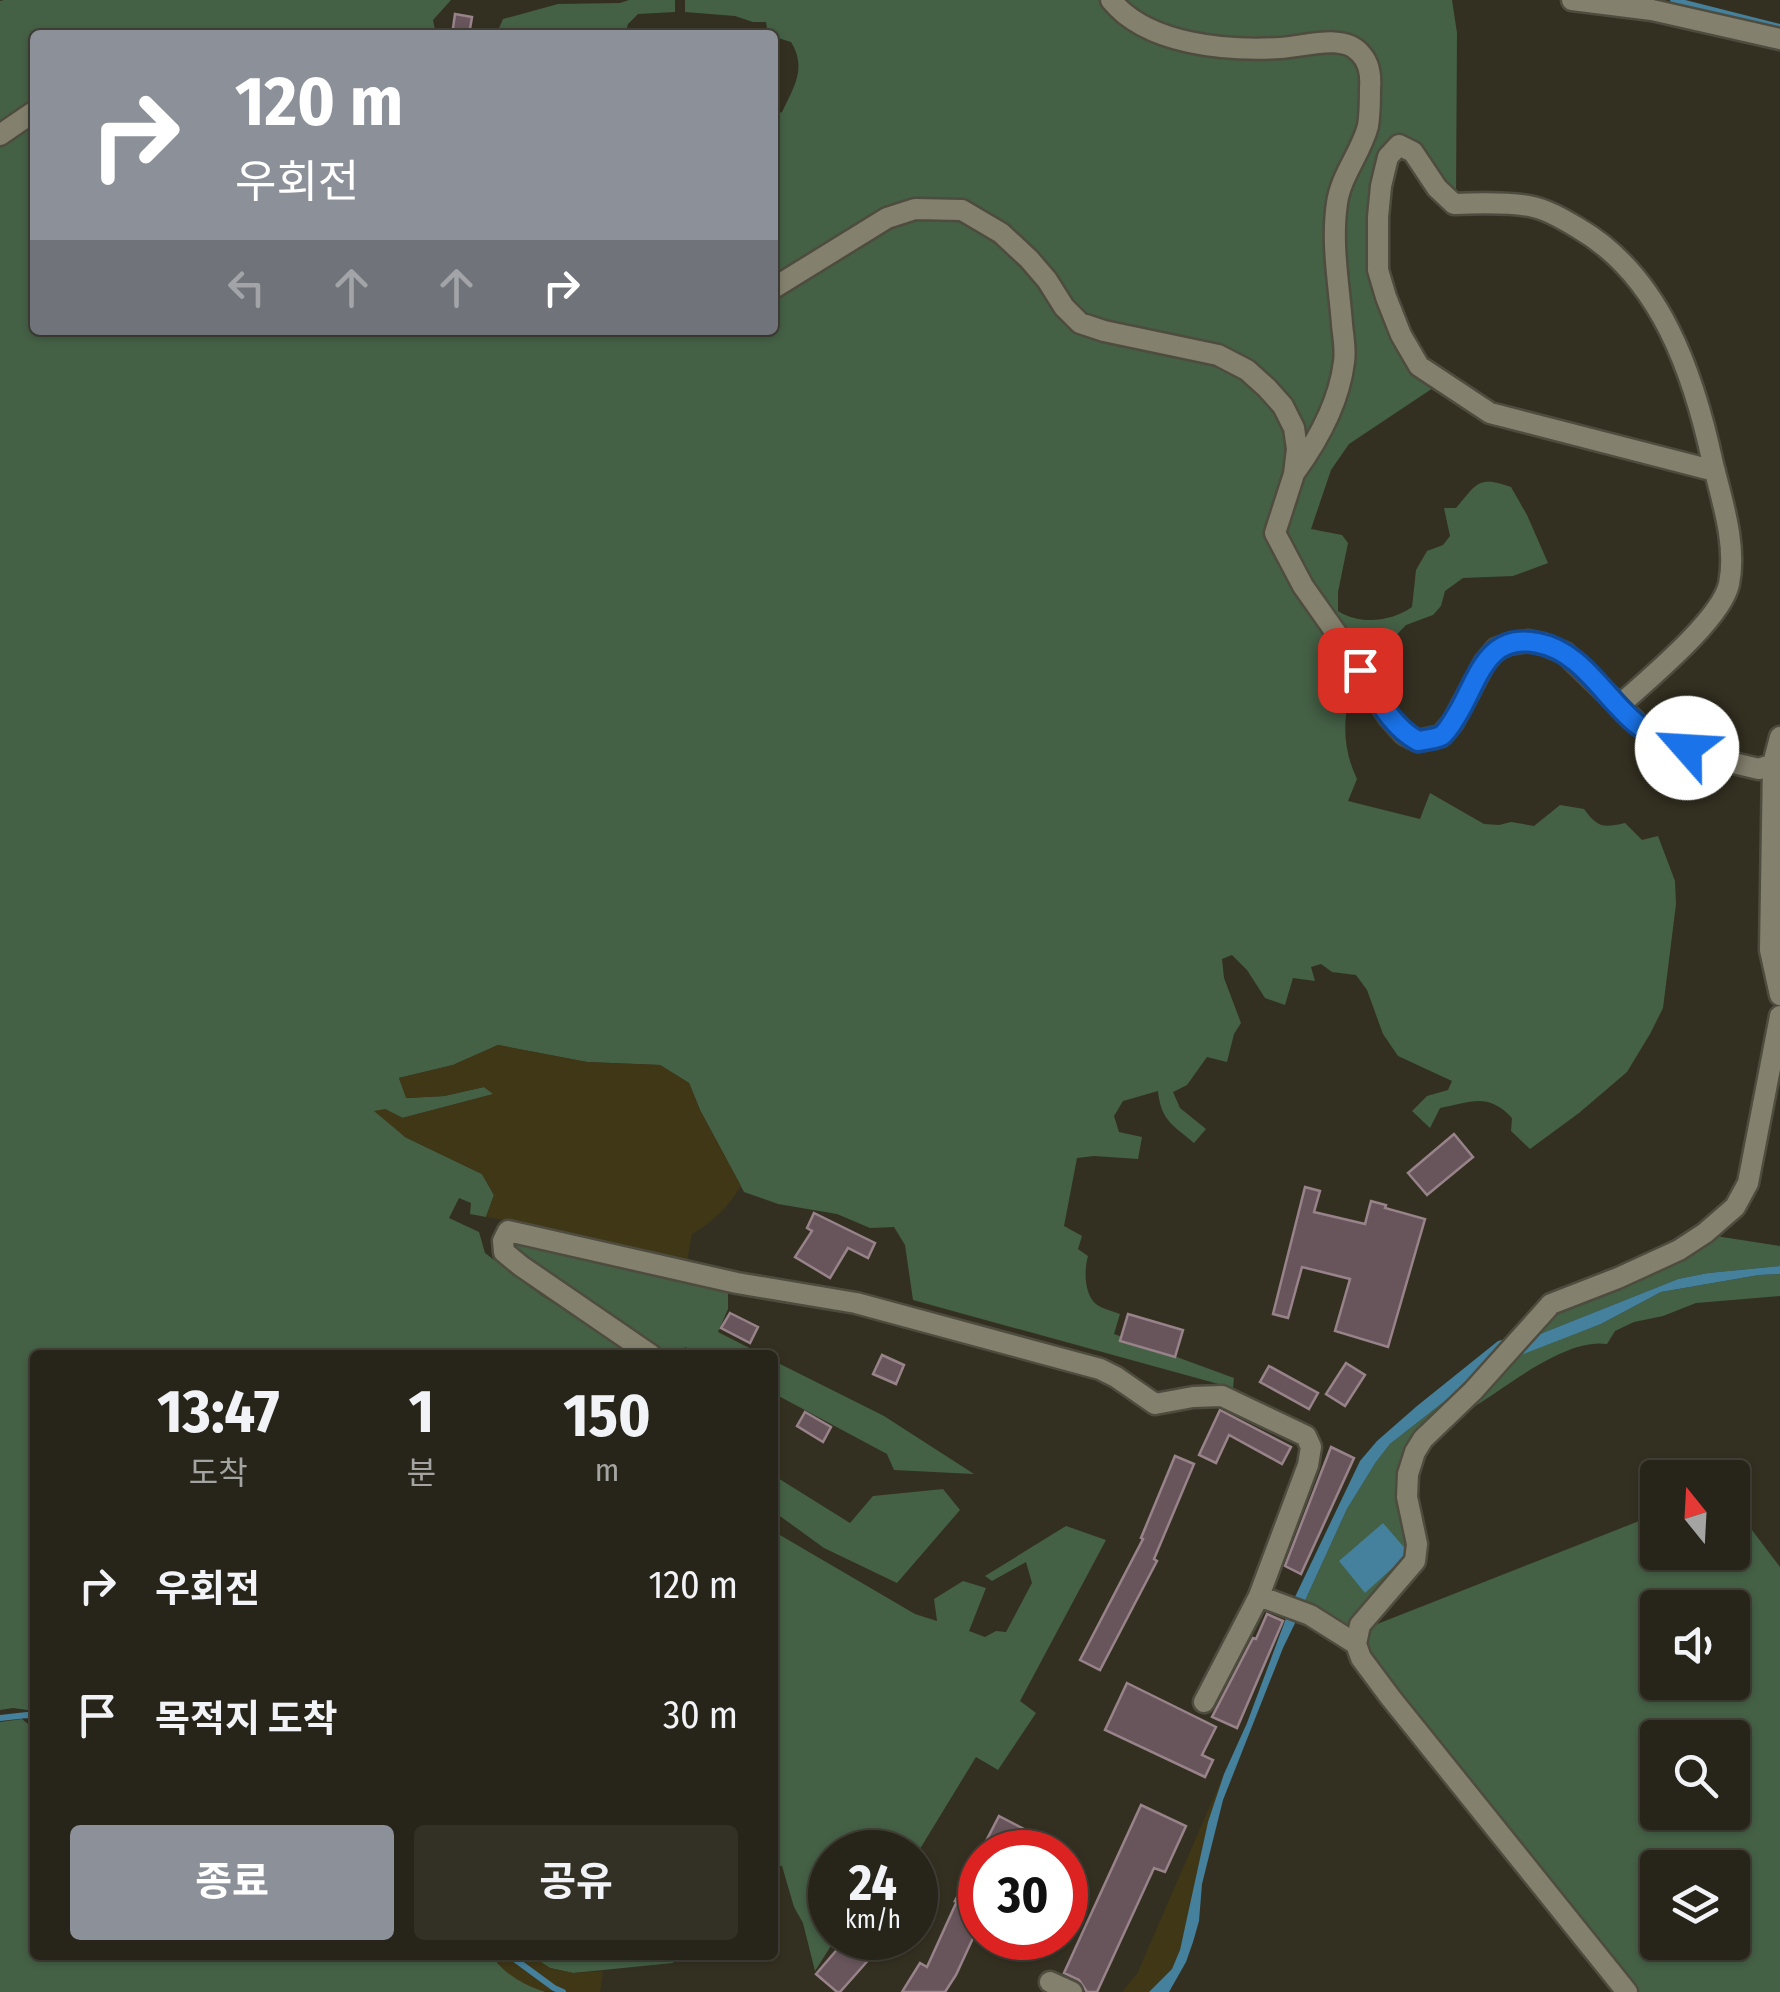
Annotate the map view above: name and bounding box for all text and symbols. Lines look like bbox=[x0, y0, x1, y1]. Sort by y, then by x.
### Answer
text: 120 m bbox=[235, 60, 403, 144]
icon: right bbox=[70, 70, 200, 200]
text: 우회전 bbox=[235, 155, 359, 209]
icon: left bbox=[219, 260, 274, 315]
icon: ahead bbox=[324, 260, 379, 315]
icon: ahead bbox=[429, 260, 484, 315]
icon: right bbox=[534, 260, 589, 315]
pin bbox=[1318, 628, 1403, 713]
icon: arrive bbox=[1333, 643, 1388, 698]
position arrow bbox=[1635, 696, 1739, 800]
text: 13:47 bbox=[157, 1376, 279, 1448]
text: 1 bbox=[409, 1376, 434, 1448]
text: 150 bbox=[563, 1380, 651, 1452]
text: m bbox=[595, 1451, 619, 1489]
text: 도착 bbox=[189, 1454, 248, 1492]
text: 분 bbox=[407, 1454, 436, 1492]
north arrow bbox=[1640, 1460, 1750, 1570]
map controls bbox=[1640, 1460, 1750, 1960]
icon: right bbox=[70, 1558, 125, 1613]
text: 120 m bbox=[648, 1562, 738, 1608]
text: 우회전 bbox=[155, 1566, 260, 1612]
button: sound bbox=[1640, 1590, 1750, 1700]
icon: arrive bbox=[70, 1688, 125, 1743]
text: 30 m bbox=[663, 1692, 738, 1738]
text: 목적지 도착 bbox=[155, 1696, 338, 1742]
button: search bbox=[1640, 1720, 1750, 1830]
button: 종료 bbox=[70, 1825, 394, 1940]
button: 공유 bbox=[414, 1825, 738, 1940]
speed limit sign: 30 bbox=[958, 1830, 1088, 1960]
button: layers bbox=[1640, 1850, 1750, 1960]
text: 24 bbox=[849, 1853, 897, 1913]
text: km/h bbox=[845, 1905, 901, 1935]

